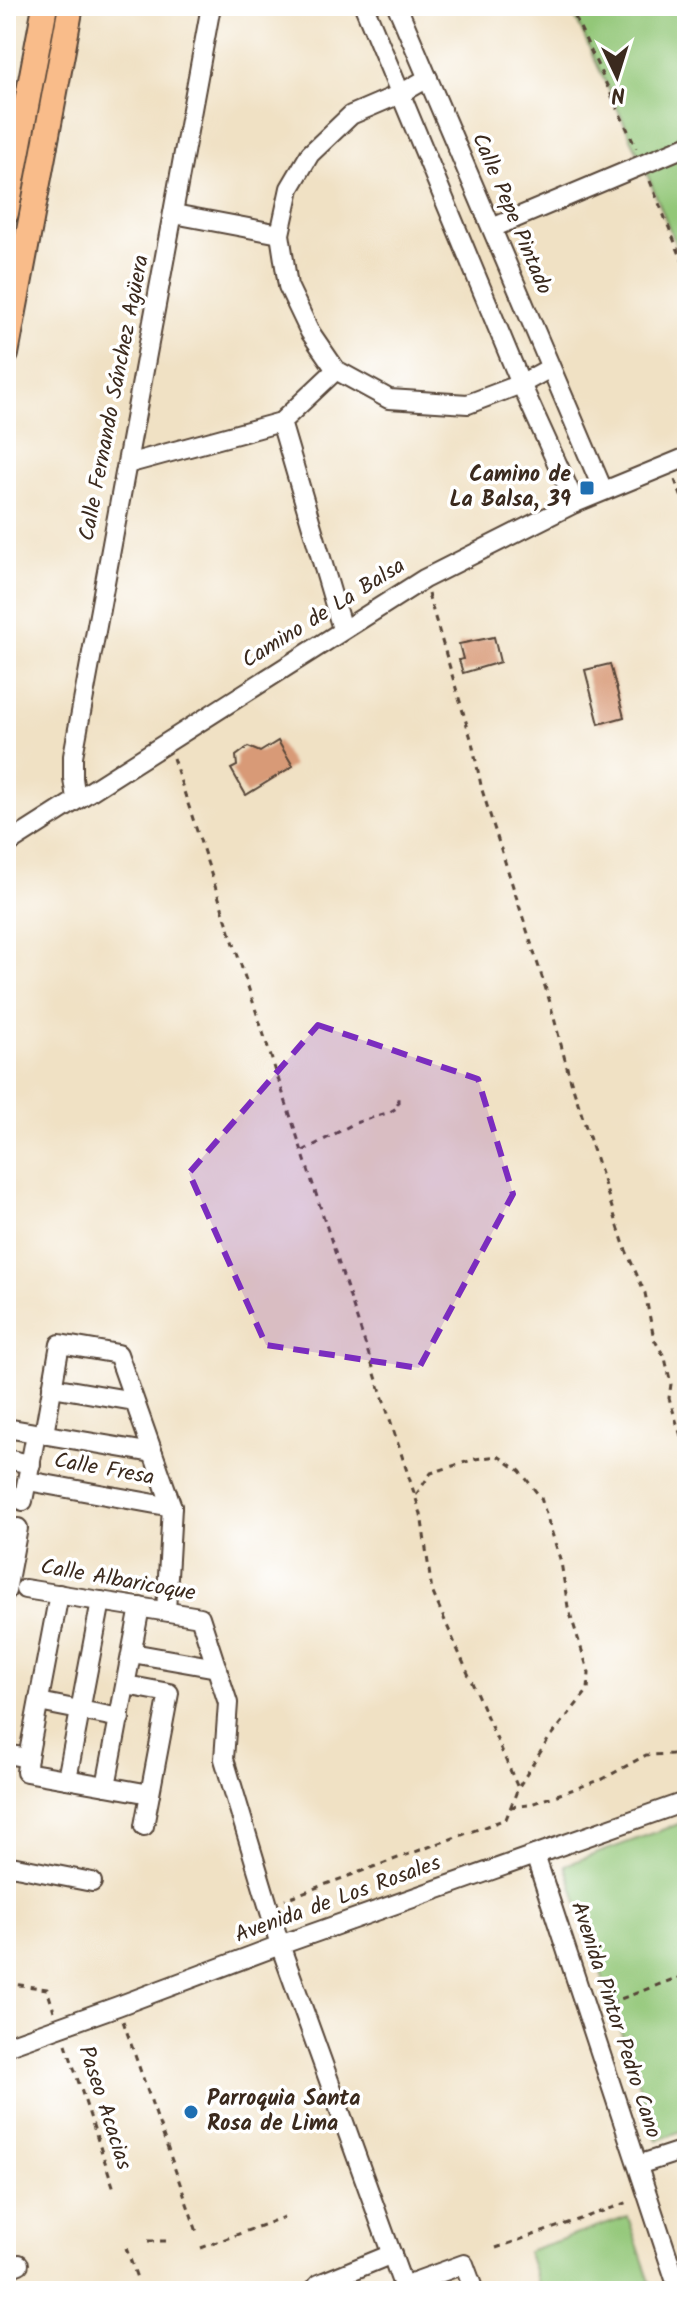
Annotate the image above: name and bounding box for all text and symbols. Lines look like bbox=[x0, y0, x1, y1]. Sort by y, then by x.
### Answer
north arrow bbox=[577, 36, 657, 116]
text: N bbox=[610, 76, 626, 111]
street label: Calle Pepe Pintado bbox=[461, 128, 561, 300]
street label: Calle Fernando Sánchez Agüera bbox=[70, 252, 160, 544]
place label: Camino de La Balsa, 39 bbox=[450, 458, 571, 518]
marker: Camino de La Balsa, 39 bbox=[578, 479, 596, 497]
street label: Camino de La Balsa bbox=[235, 550, 413, 678]
street label: Calle Fresa bbox=[51, 1444, 157, 1496]
street label: Calle Albaricoque bbox=[38, 1550, 198, 1612]
street label: Avenida de Los Rosales bbox=[230, 1846, 446, 1954]
street label: Avenida Pintor Pedro Cano bbox=[560, 1897, 670, 2143]
street label: Paseo Acacias bbox=[67, 2041, 141, 2175]
place label: Parroquia Santa Rosa de Lima bbox=[207, 2082, 360, 2142]
marker: Parroquia Santa Rosa de Lima bbox=[182, 2103, 200, 2121]

